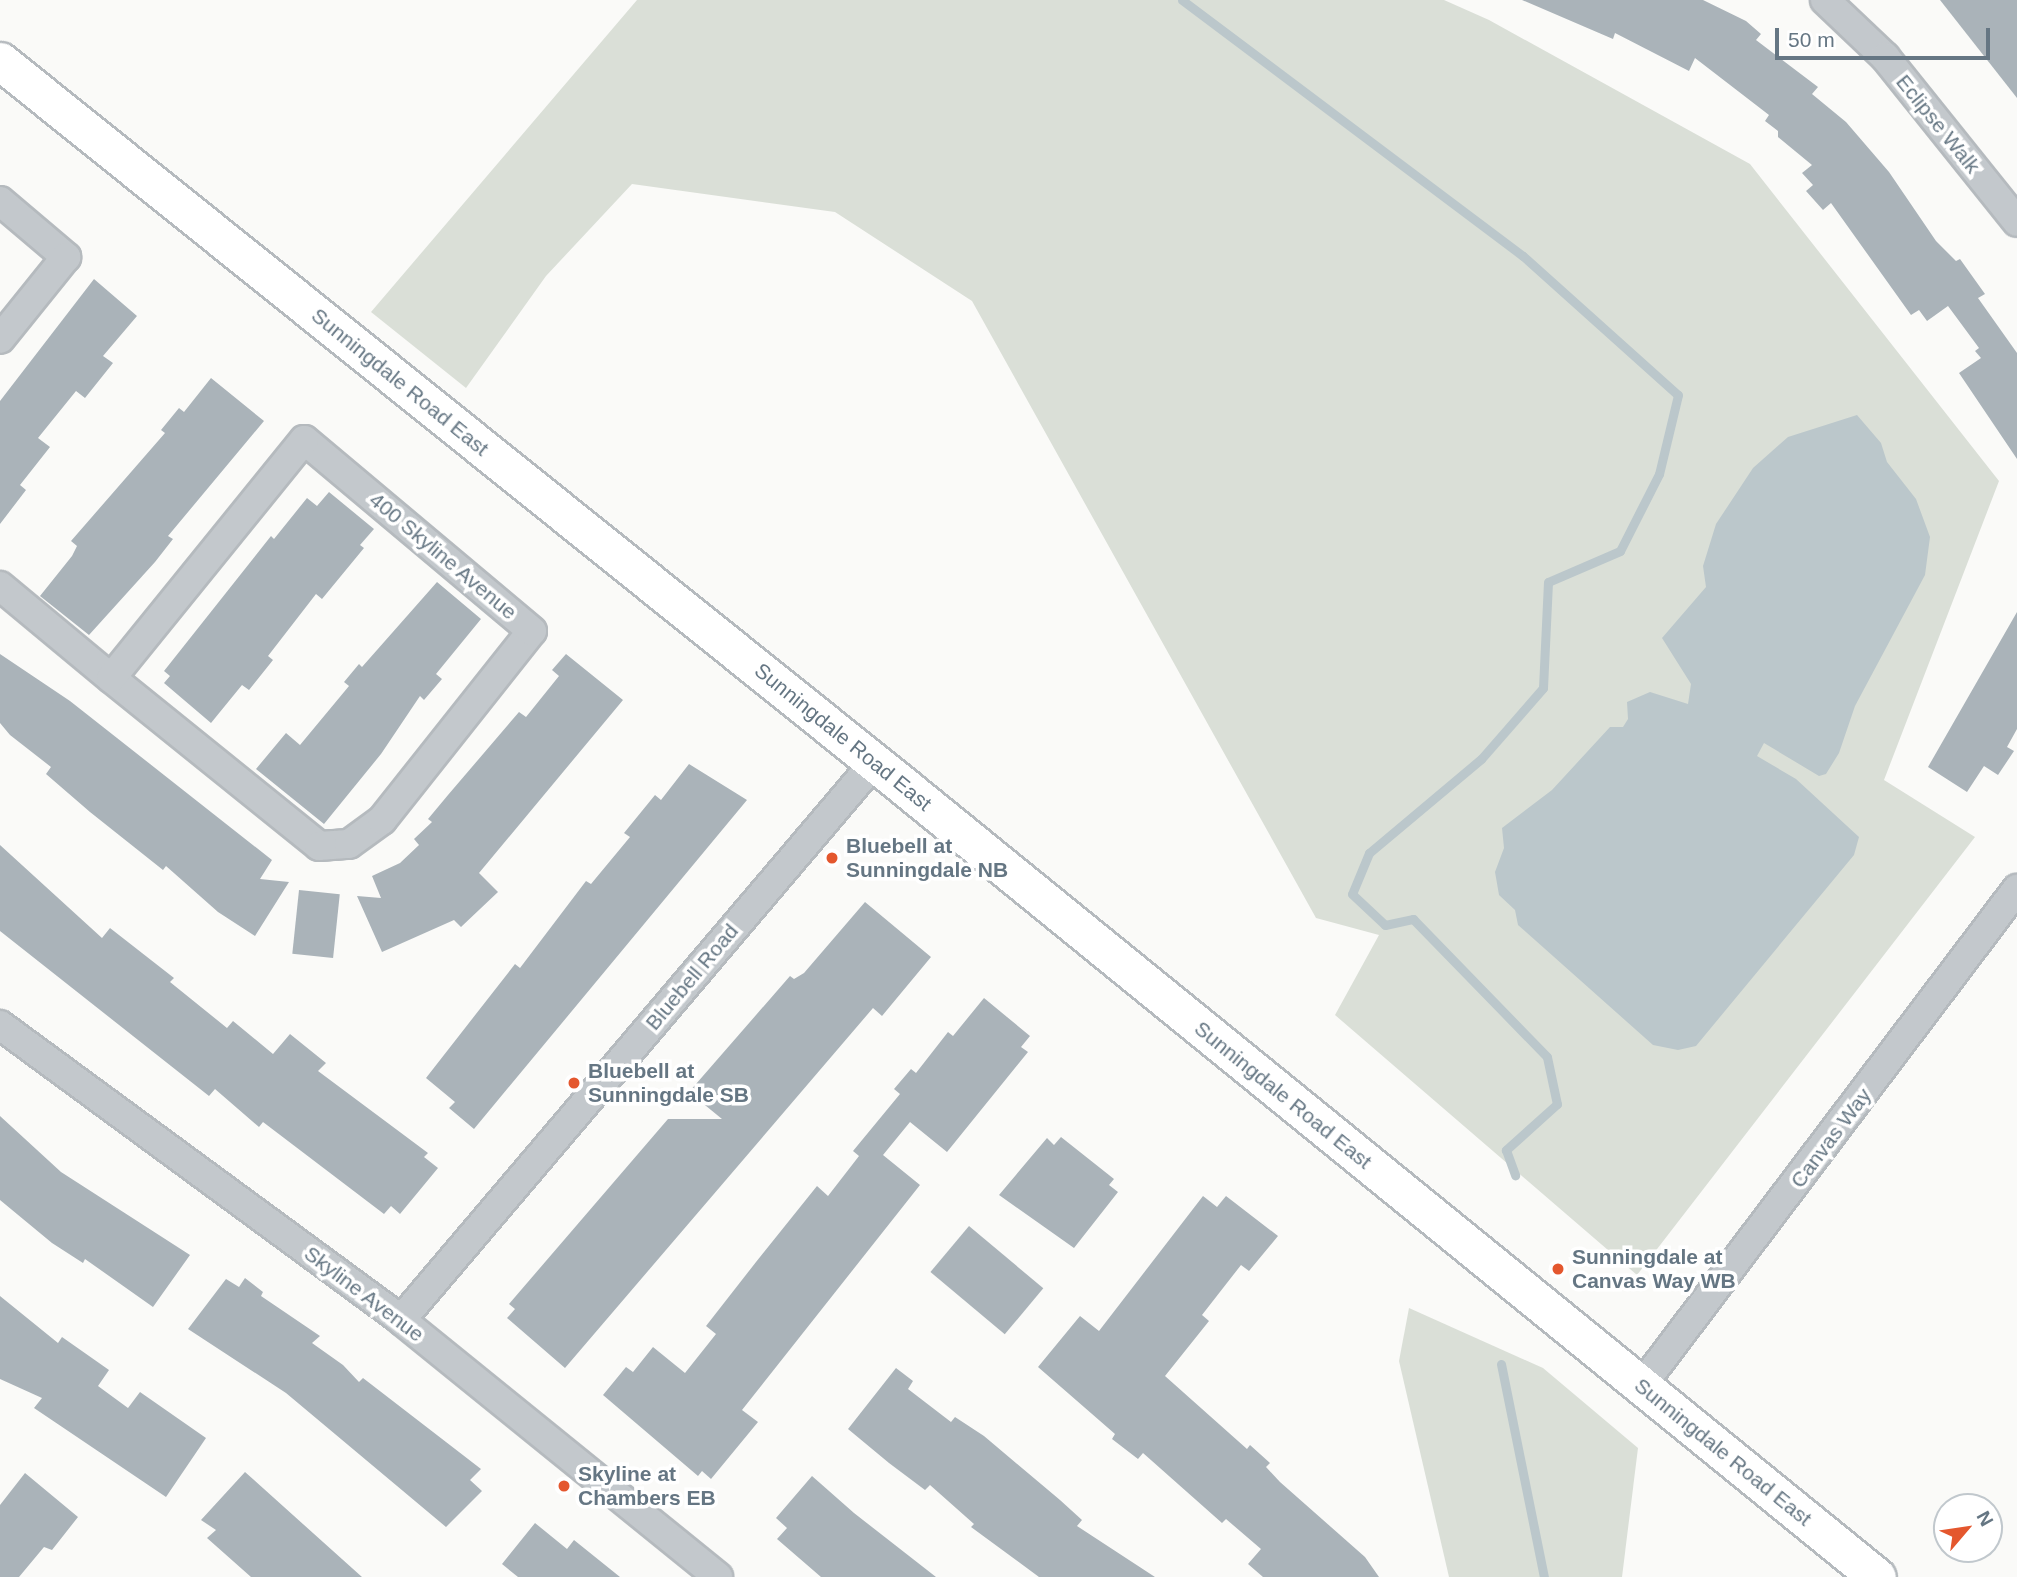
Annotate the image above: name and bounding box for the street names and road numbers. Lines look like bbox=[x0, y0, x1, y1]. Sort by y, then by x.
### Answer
street label: Eclipse Walk bbox=[1891, 70, 1985, 178]
street label: Sunningdale Road East bbox=[306, 303, 494, 461]
street label: 400 Skyline Avenue bbox=[364, 487, 522, 625]
street label: Sunningdale Road East bbox=[749, 658, 937, 816]
street label: Bluebell Road bbox=[640, 919, 744, 1035]
street label: Sunningdale Road East bbox=[1189, 1016, 1377, 1174]
street label: Canvas Way bbox=[1785, 1083, 1877, 1193]
street label: Skyline Avenue bbox=[299, 1240, 429, 1348]
street label: Sunningdale Road East bbox=[1629, 1373, 1817, 1531]

